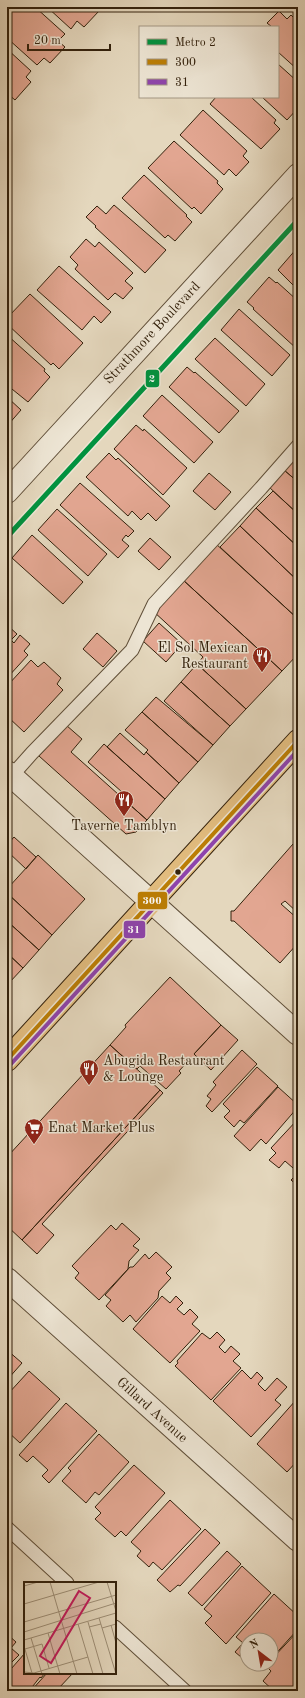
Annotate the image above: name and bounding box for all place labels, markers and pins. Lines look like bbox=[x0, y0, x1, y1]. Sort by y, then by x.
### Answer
place label: El Sol Mexican Restaurant bbox=[158, 641, 248, 671]
restaurant icon: El Sol Mexican Restaurant bbox=[251, 645, 273, 673]
restaurant icon: Taverne Tamblyn bbox=[113, 789, 135, 817]
place label: Taverne Tamblyn bbox=[71, 819, 177, 833]
unlabelled marker bbox=[173, 867, 183, 877]
place label: Abugida Restaurant & Lounge bbox=[103, 1054, 225, 1084]
restaurant icon: Abugida Restaurant & Lounge bbox=[78, 1058, 100, 1086]
supermarket icon: Enat Market Plus bbox=[23, 1117, 45, 1145]
place label: Enat Market Plus bbox=[48, 1121, 155, 1135]

